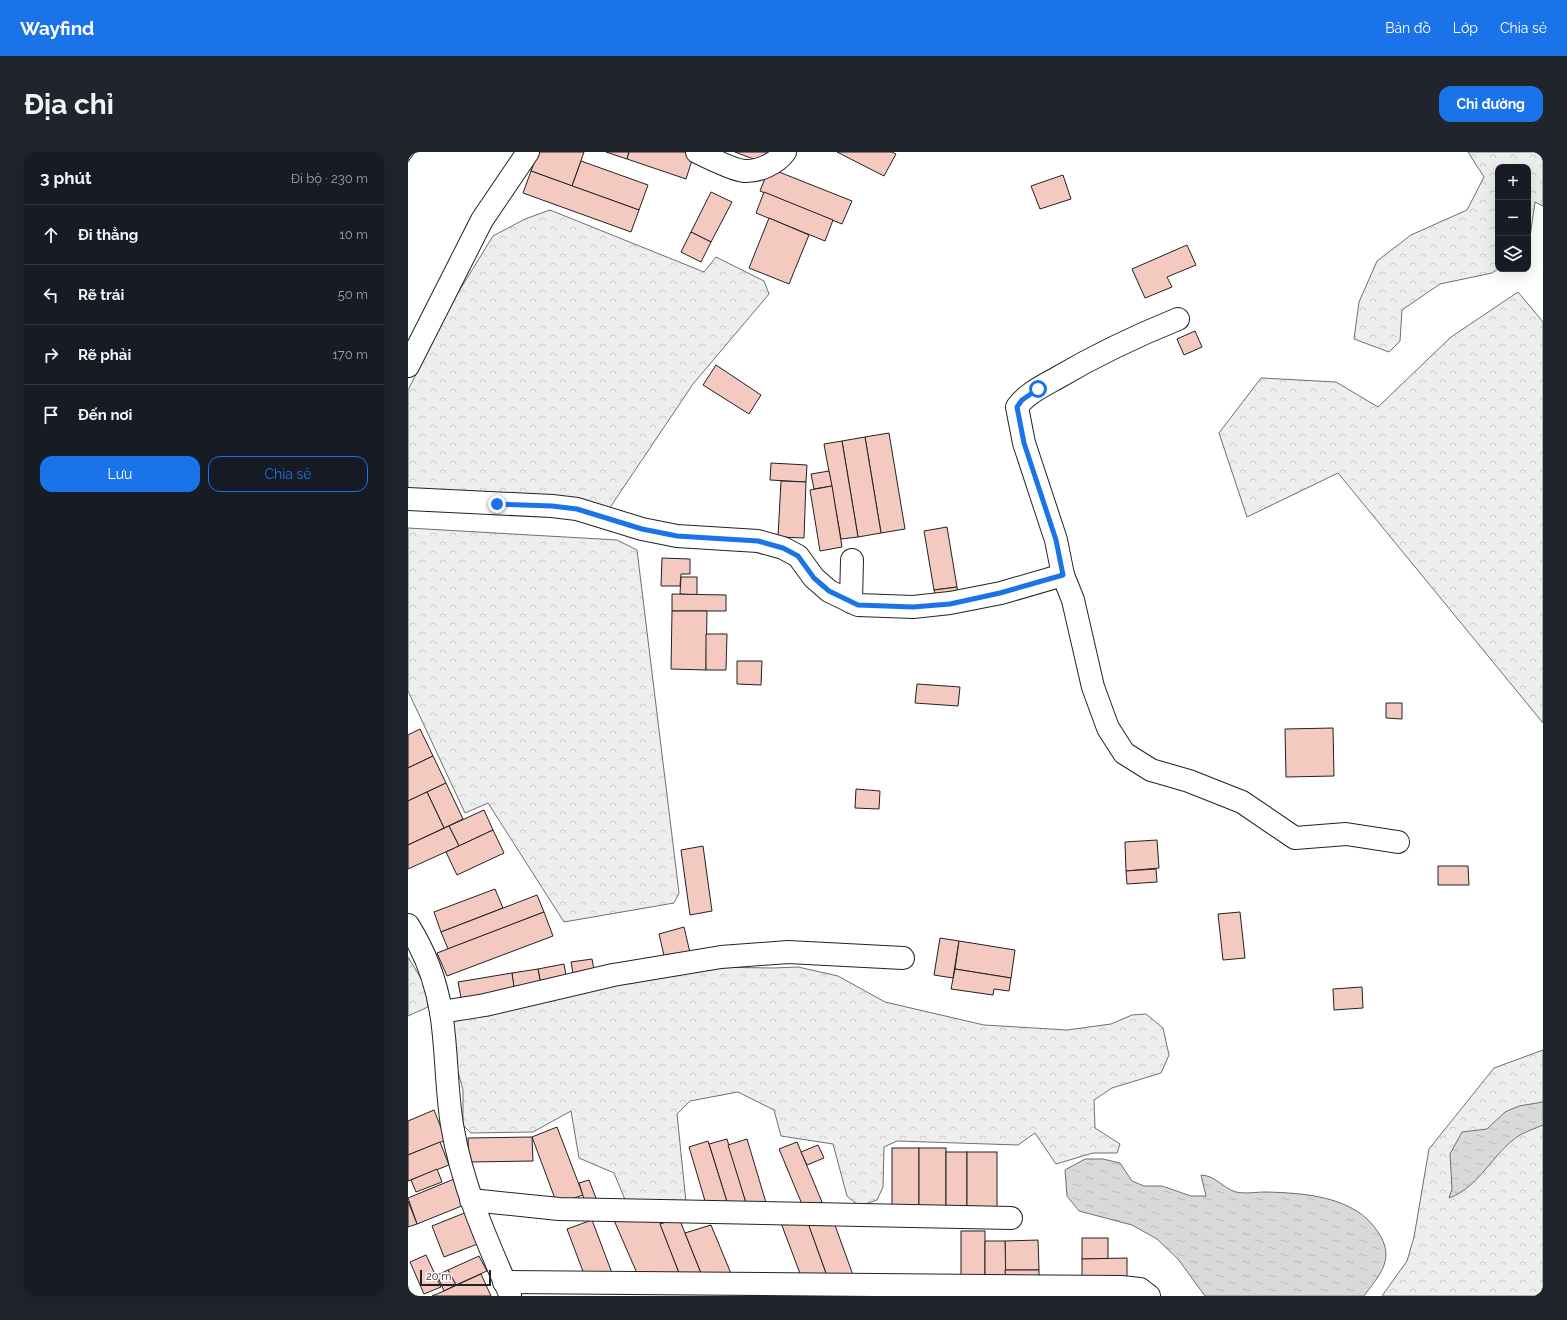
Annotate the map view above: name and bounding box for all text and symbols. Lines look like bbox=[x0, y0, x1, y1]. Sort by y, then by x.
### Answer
text: Wayfind bbox=[20, 17, 94, 39]
text: Bản đồ bbox=[1385, 20, 1431, 36]
text: Lớp bbox=[1453, 20, 1478, 36]
text: Chia sẻ bbox=[1500, 20, 1547, 36]
button: Chỉ đường bbox=[1439, 86, 1543, 122]
text: Địa chỉ bbox=[24, 88, 114, 121]
map controls bbox=[1495, 164, 1531, 272]
button: + bbox=[1495, 164, 1531, 200]
text: 3 phút bbox=[40, 168, 92, 188]
text: Đi bộ · 230 m bbox=[291, 171, 368, 186]
button: − bbox=[1495, 200, 1531, 236]
icon: ahead bbox=[40, 224, 62, 246]
text: Đi thẳng bbox=[78, 226, 138, 244]
text: 10 m bbox=[339, 227, 368, 242]
button: layers bbox=[1495, 236, 1531, 272]
icon: left bbox=[40, 284, 62, 306]
text: Rẽ trái bbox=[78, 286, 124, 304]
text: 50 m bbox=[338, 287, 368, 302]
icon: right bbox=[40, 344, 62, 366]
text: Rẽ phải bbox=[78, 346, 131, 364]
text: 170 m bbox=[332, 347, 368, 362]
route start bbox=[1029, 380, 1047, 398]
icon: arrive bbox=[40, 404, 62, 426]
text: Đến nơi bbox=[78, 406, 132, 424]
button: Lưu bbox=[40, 456, 200, 492]
button: Chia sẻ bbox=[208, 456, 368, 492]
route end bbox=[488, 495, 506, 513]
scale bar bbox=[420, 1268, 491, 1287]
text: 20 m bbox=[426, 1270, 451, 1283]

